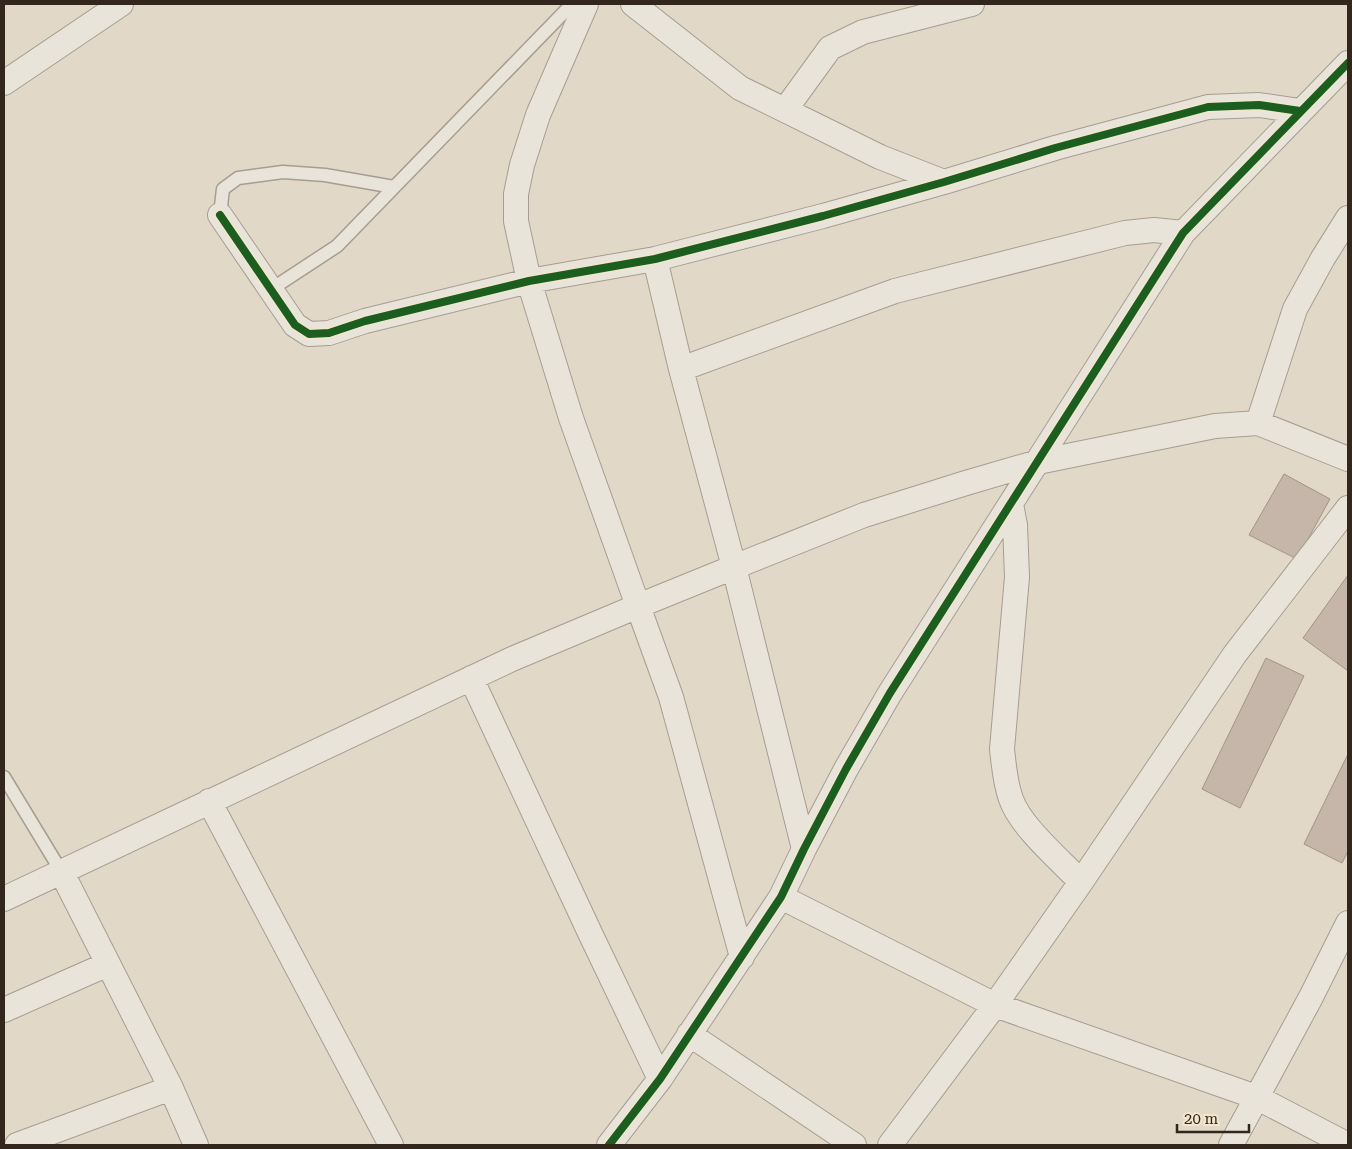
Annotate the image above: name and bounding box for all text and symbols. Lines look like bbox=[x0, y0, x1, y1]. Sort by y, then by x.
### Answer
scale bar bbox=[1177, 1102, 1250, 1134]
text: 20 m bbox=[1184, 1110, 1219, 1128]

